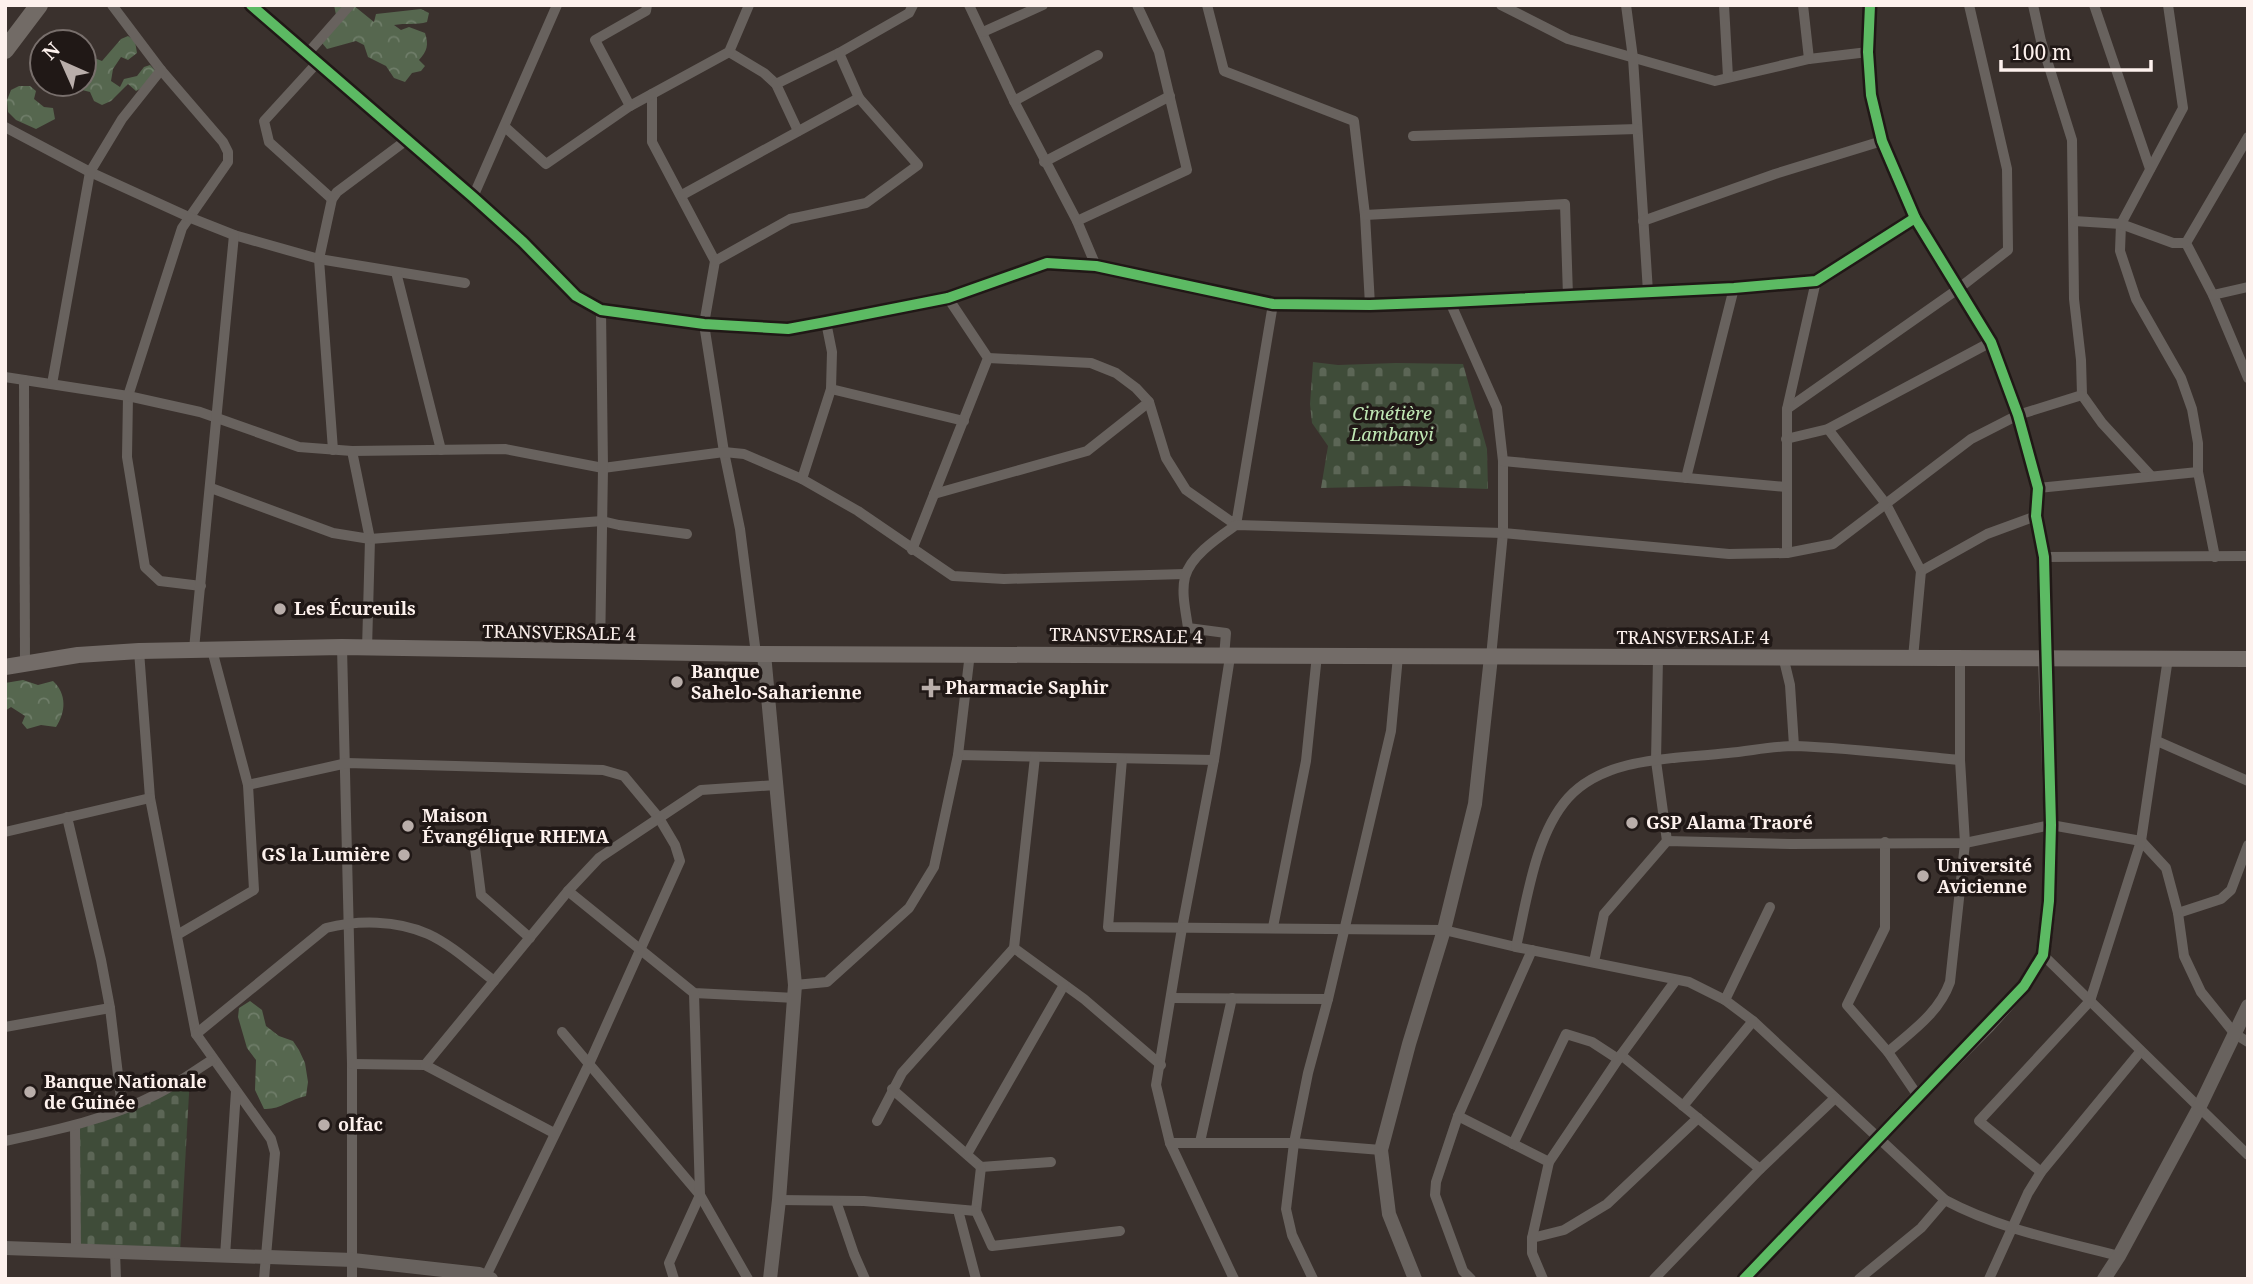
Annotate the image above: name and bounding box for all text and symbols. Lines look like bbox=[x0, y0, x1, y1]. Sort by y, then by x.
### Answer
north arrow bbox=[28, 28, 98, 98]
scale bar bbox=[2001, 28, 2152, 72]
text: N bbox=[36, 36, 65, 65]
text: 100 m bbox=[2011, 38, 2072, 66]
park label: Cimétière Lambanyi bbox=[1349, 401, 1434, 446]
place label: Les Écureuils bbox=[294, 596, 416, 620]
marker: Les Écureuils bbox=[272, 601, 288, 617]
street label: TRANSVERSALE 4 bbox=[482, 619, 636, 645]
street label: TRANSVERSALE 4 bbox=[1049, 622, 1203, 648]
street label: TRANSVERSALE 4 bbox=[1616, 625, 1770, 649]
place label: Banque Sahelo-Saharienne bbox=[691, 659, 862, 704]
marker: Banque Sahelo-Saharienne bbox=[669, 674, 685, 690]
place label: Pharmacie Saphir bbox=[945, 675, 1109, 699]
marker: Pharmacie Saphir bbox=[923, 680, 939, 696]
place label: Maison Évangélique RHEMA bbox=[422, 803, 610, 848]
place label: GSP Alama Traoré bbox=[1646, 810, 1813, 834]
marker: GSP Alama Traoré bbox=[1624, 815, 1640, 831]
marker: Maison Évangélique RHEMA bbox=[400, 818, 416, 834]
place label: GS la Lumière bbox=[261, 842, 390, 866]
marker: GS la Lumière bbox=[396, 847, 412, 863]
place label: Université Avicienne bbox=[1937, 853, 2032, 898]
marker: Université Avicienne bbox=[1915, 868, 1931, 884]
place label: Banque Nationale de Guinée bbox=[44, 1069, 207, 1114]
marker: Banque Nationale de Guinée bbox=[22, 1084, 38, 1100]
place label: olfac bbox=[338, 1112, 383, 1136]
marker: olfac bbox=[316, 1117, 332, 1133]

